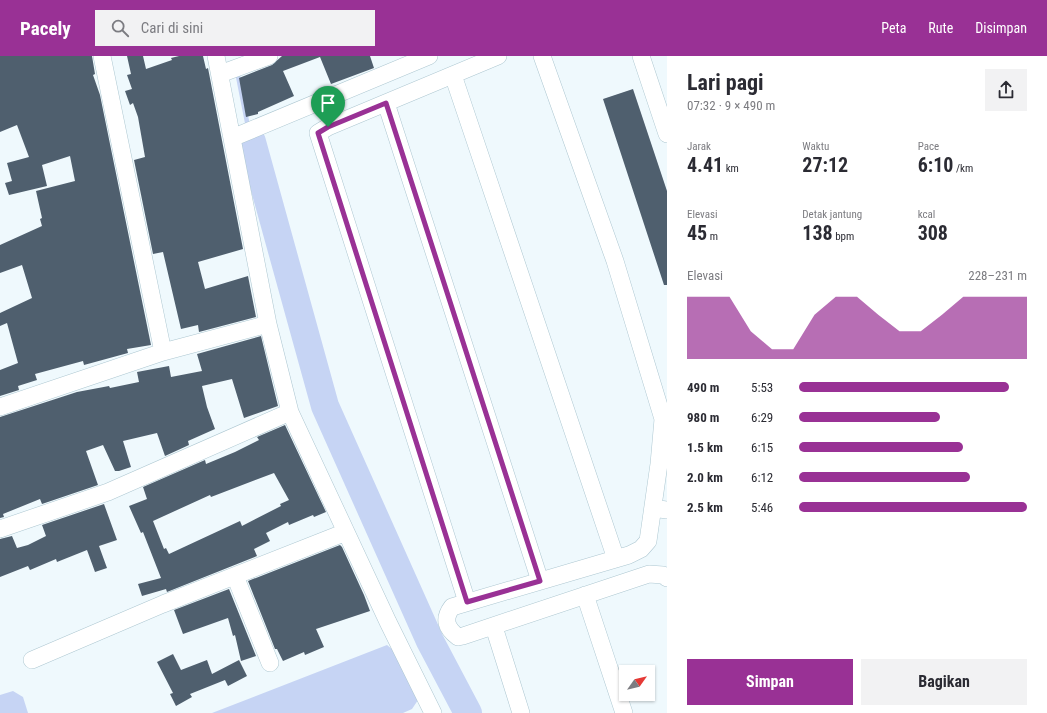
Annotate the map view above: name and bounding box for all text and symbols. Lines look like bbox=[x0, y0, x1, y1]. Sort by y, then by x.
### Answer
search box bbox=[95, 10, 375, 46]
text: Pacely bbox=[20, 17, 71, 40]
icon: search bbox=[109, 17, 131, 39]
text: Cari di sini bbox=[141, 19, 203, 37]
text: Peta bbox=[881, 20, 906, 36]
text: Rute bbox=[928, 20, 953, 36]
text: Disimpan bbox=[975, 20, 1027, 36]
button: share bbox=[985, 69, 1027, 111]
text: Lari pagi bbox=[687, 70, 764, 95]
pin bbox=[311, 86, 345, 127]
icon: arrive bbox=[317, 92, 339, 114]
text: 07:32 · 9 × 490 m bbox=[687, 98, 775, 113]
text: Jarak bbox=[687, 140, 711, 153]
text: Waktu bbox=[802, 140, 829, 153]
text: Pace bbox=[918, 140, 939, 153]
text: 4.41 bbox=[687, 153, 723, 177]
text: 27:12 bbox=[802, 153, 848, 177]
text: 6:10 bbox=[918, 153, 953, 177]
text: km bbox=[723, 162, 739, 175]
text: /km bbox=[953, 162, 973, 175]
text: Elevasi bbox=[687, 208, 718, 221]
text: Detak jantung bbox=[802, 208, 862, 221]
text: kcal bbox=[918, 208, 935, 221]
text: 45 bbox=[687, 221, 707, 245]
text: 138 bbox=[802, 221, 833, 245]
text: 308 bbox=[918, 221, 948, 245]
text: m bbox=[707, 230, 718, 243]
text: bpm bbox=[833, 230, 854, 243]
text: Elevasi bbox=[687, 268, 723, 283]
text: 228–231 m bbox=[968, 268, 1027, 283]
text: 490 m bbox=[687, 380, 719, 395]
text: 5:53 bbox=[751, 380, 773, 395]
text: 980 m bbox=[687, 410, 719, 425]
text: 6:29 bbox=[751, 410, 773, 425]
text: 1.5 km bbox=[687, 440, 723, 455]
text: 6:15 bbox=[751, 440, 773, 455]
text: 2.0 km bbox=[687, 470, 723, 485]
text: 6:12 bbox=[751, 470, 773, 485]
text: 2.5 km bbox=[687, 500, 723, 515]
text: 5:46 bbox=[751, 500, 773, 515]
button: Simpan bbox=[687, 659, 853, 705]
button: Bagikan bbox=[861, 659, 1027, 705]
north arrow bbox=[619, 665, 655, 701]
map controls bbox=[619, 665, 655, 701]

